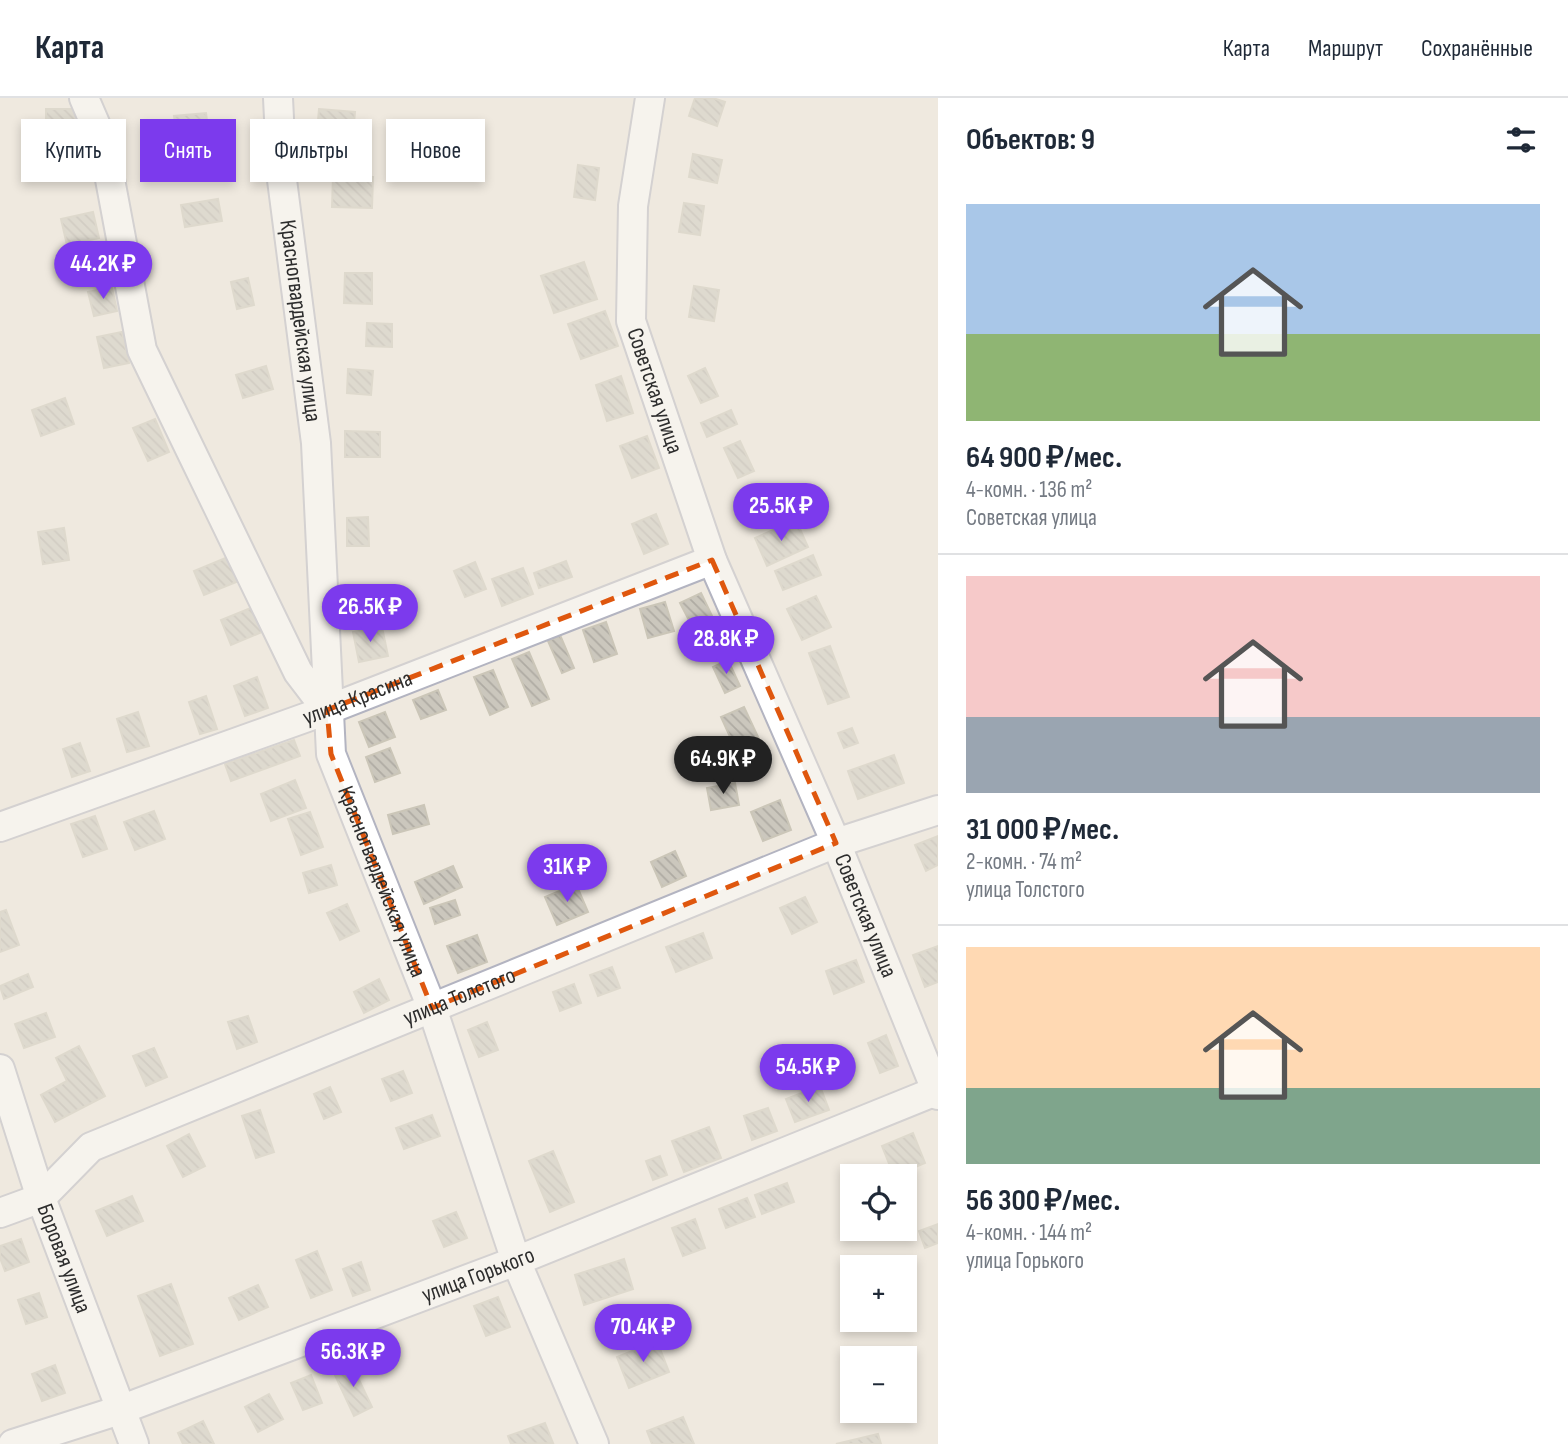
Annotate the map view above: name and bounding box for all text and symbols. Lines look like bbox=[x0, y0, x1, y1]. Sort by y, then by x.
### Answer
text: Карта bbox=[35, 28, 104, 68]
text: Карта bbox=[1223, 34, 1270, 63]
text: Маршрут bbox=[1308, 34, 1383, 63]
text: Сохранённые bbox=[1421, 34, 1533, 63]
chip: Купить bbox=[21, 119, 126, 182]
chip: Снять bbox=[140, 119, 236, 182]
chip: Фильтры bbox=[250, 119, 372, 182]
chip: Новое bbox=[386, 119, 485, 182]
icon: filters bbox=[1502, 121, 1540, 159]
text: Объектов: 9 bbox=[966, 122, 1095, 158]
street label: Красногвардейская улица bbox=[273, 218, 327, 423]
pin: 44.2K ₽ bbox=[38, 242, 168, 301]
icon: home bbox=[1190, 249, 1316, 375]
text: 44.2K ₽ bbox=[70, 250, 136, 278]
street label: Советская улица bbox=[620, 324, 689, 457]
text: 64 900 ₽/мес. bbox=[966, 440, 1122, 476]
text: 4-комн. · 136 m² bbox=[966, 476, 1092, 504]
pin: 25.5K ₽ bbox=[716, 484, 846, 543]
text: 25.5K ₽ bbox=[749, 492, 813, 520]
text: Советская улица bbox=[966, 504, 1097, 532]
pin: 26.5K ₽ bbox=[305, 584, 435, 644]
text: 26.5K ₽ bbox=[338, 593, 402, 621]
pin: 28.8K ₽ bbox=[661, 616, 791, 676]
icon: home bbox=[1190, 621, 1316, 747]
text: 28.8K ₽ bbox=[693, 625, 759, 653]
street label: улица Красина bbox=[299, 664, 416, 732]
pin: 64.9K ₽ bbox=[658, 736, 788, 796]
text: 64.9K ₽ bbox=[690, 745, 756, 773]
street label: Красногвардейская улица bbox=[331, 782, 432, 981]
text: 31 000 ₽/мес. bbox=[966, 812, 1119, 848]
pin: 31K ₽ bbox=[518, 844, 616, 904]
text: 2-комн. · 74 m² bbox=[966, 848, 1082, 876]
street label: Советская улица bbox=[828, 850, 903, 982]
text: 31K ₽ bbox=[543, 853, 591, 881]
text: улица Толстого bbox=[966, 876, 1085, 904]
street label: улица Толстого bbox=[399, 961, 520, 1032]
icon: home bbox=[1190, 992, 1316, 1118]
pin: 54.5K ₽ bbox=[743, 1044, 873, 1104]
text: 54.5K ₽ bbox=[776, 1053, 840, 1081]
map controls bbox=[840, 1164, 917, 1423]
button: locate bbox=[840, 1164, 917, 1241]
text: 56 300 ₽/мес. bbox=[966, 1183, 1120, 1219]
street label: Боровая улица bbox=[30, 1200, 97, 1317]
text: 4-комн. · 144 m² bbox=[966, 1219, 1092, 1247]
street label: улица Горького bbox=[418, 1241, 539, 1309]
text: улица Горького bbox=[966, 1247, 1084, 1275]
button: + bbox=[840, 1255, 917, 1332]
pin: 70.4K ₽ bbox=[578, 1304, 708, 1364]
text: 70.4K ₽ bbox=[611, 1313, 675, 1341]
pin: 56.3K ₽ bbox=[288, 1330, 418, 1389]
text: 56.3K ₽ bbox=[321, 1338, 385, 1366]
button: − bbox=[840, 1346, 917, 1423]

